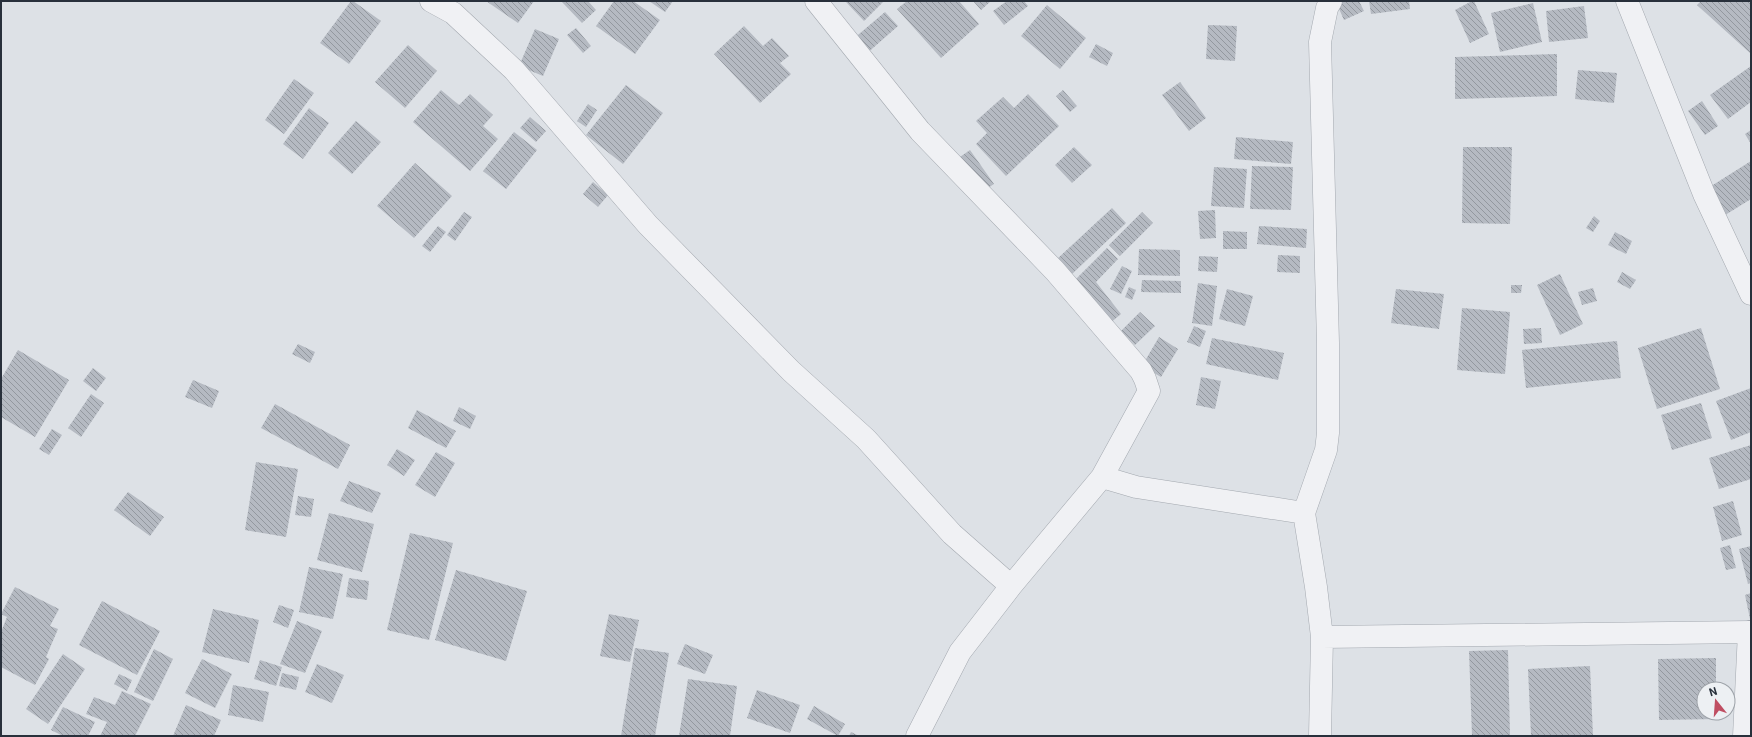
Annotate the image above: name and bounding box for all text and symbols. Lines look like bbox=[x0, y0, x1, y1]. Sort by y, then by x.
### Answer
north arrow bbox=[1696, 681, 1736, 721]
text: N bbox=[1708, 684, 1719, 699]

